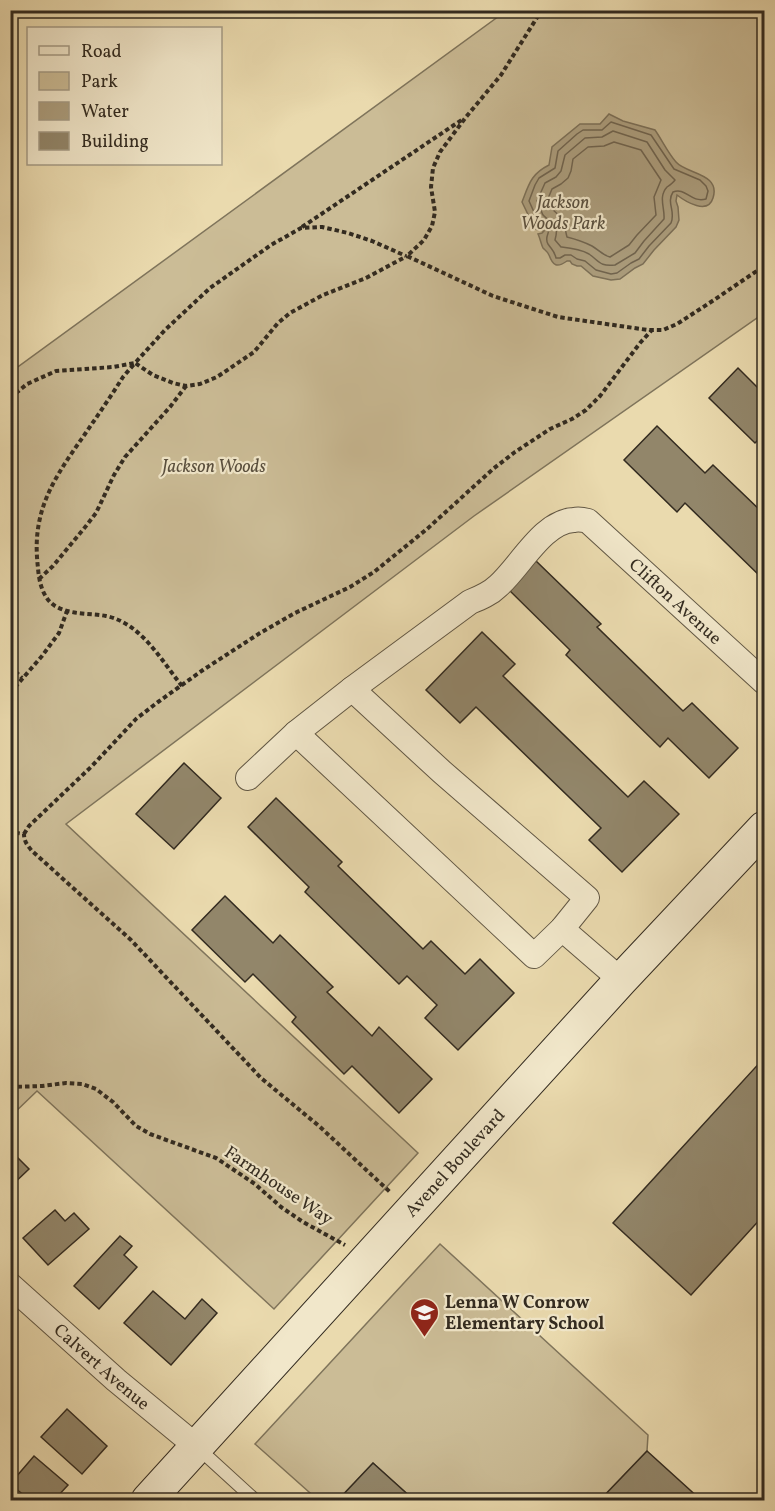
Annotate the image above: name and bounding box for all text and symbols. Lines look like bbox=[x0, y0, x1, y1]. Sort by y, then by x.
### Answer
legend bbox=[27, 27, 222, 165]
text: Road bbox=[81, 40, 122, 65]
text: Park bbox=[81, 70, 118, 95]
text: Water bbox=[81, 100, 129, 125]
text: Building bbox=[81, 130, 149, 155]
park label: Jackson Woods Park bbox=[521, 191, 605, 237]
park label: Jackson Woods bbox=[160, 455, 266, 480]
street label: Clifton Avenue bbox=[623, 553, 726, 651]
street label: Avenel Boulevard bbox=[400, 1104, 512, 1223]
street label: Farmhouse Way bbox=[219, 1141, 338, 1232]
place label: Lenna W Conrow Elementary School bbox=[445, 1291, 605, 1337]
school or university icon: Lenna W Conrow Elementary School bbox=[408, 1296, 440, 1338]
street label: Calvert Avenue bbox=[47, 1319, 155, 1417]

